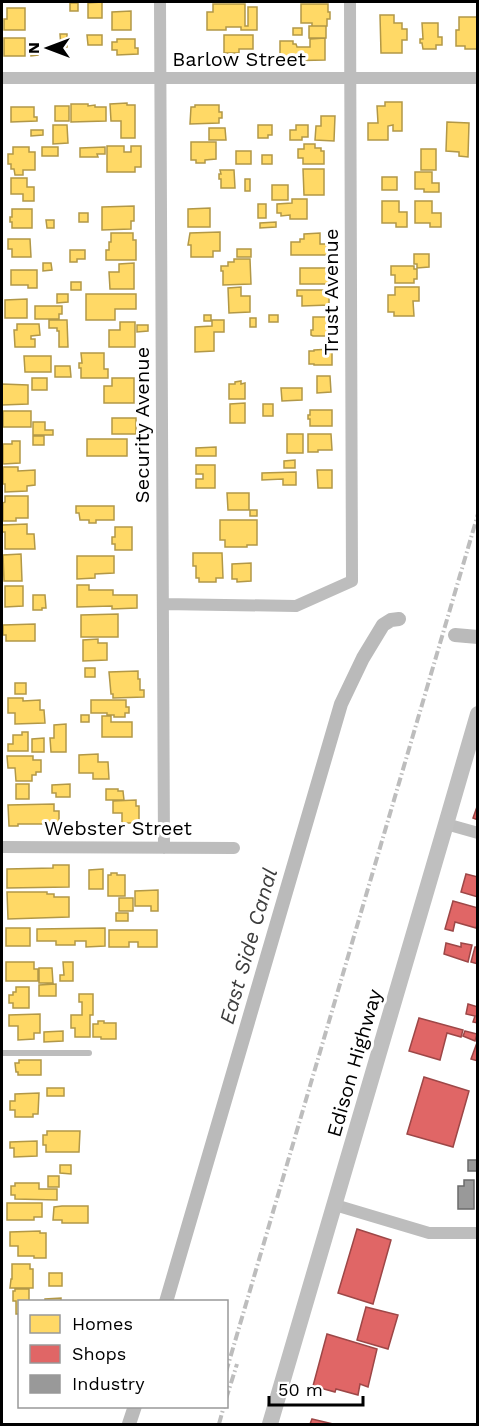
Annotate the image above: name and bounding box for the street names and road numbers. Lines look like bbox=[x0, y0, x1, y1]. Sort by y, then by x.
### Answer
street label: Barlow Street bbox=[172, 47, 306, 71]
street label: Trust Avenue bbox=[319, 229, 343, 355]
street label: Security Avenue bbox=[130, 347, 154, 503]
street label: Webster Street bbox=[44, 816, 193, 840]
street label: Edison Highway bbox=[321, 986, 387, 1140]

